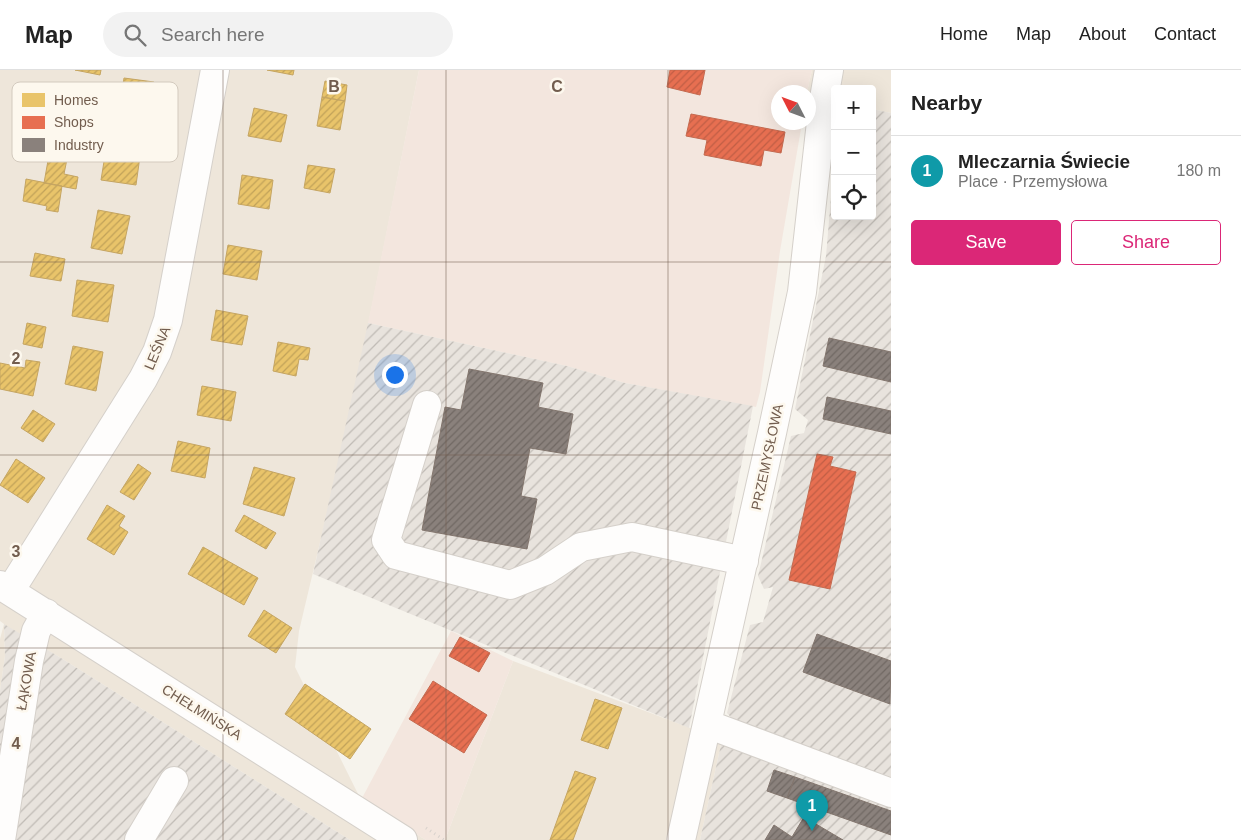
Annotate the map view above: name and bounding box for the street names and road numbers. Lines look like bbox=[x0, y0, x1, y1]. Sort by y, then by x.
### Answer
street label: LEŚNA bbox=[140, 323, 174, 372]
street label: PRZEMYSŁOWA bbox=[748, 402, 786, 512]
street label: ŁĄKOWA bbox=[13, 650, 39, 712]
street label: CHEŁMIŃSKA bbox=[159, 681, 245, 743]

